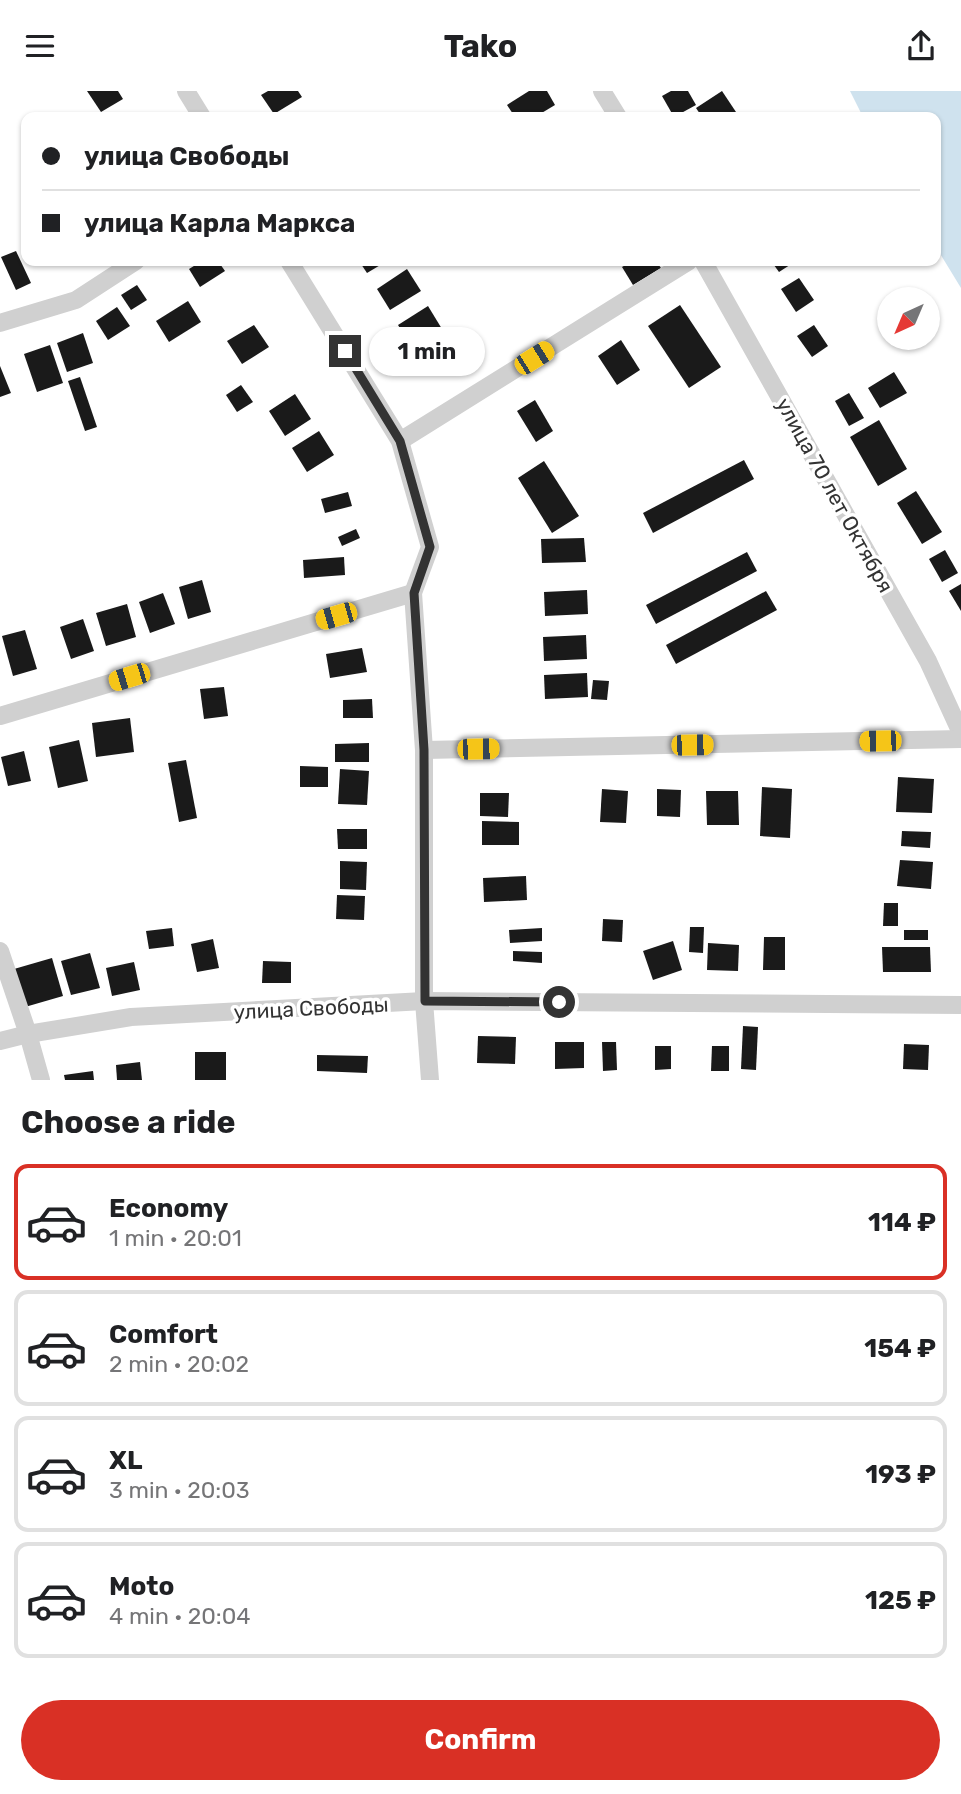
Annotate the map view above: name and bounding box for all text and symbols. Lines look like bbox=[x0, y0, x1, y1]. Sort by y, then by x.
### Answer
icon: menu bbox=[21, 27, 59, 65]
text: Tako bbox=[444, 27, 517, 65]
icon: share bbox=[902, 27, 940, 65]
text: улица Свободы bbox=[84, 141, 289, 172]
text: улица Карла Маркса bbox=[84, 208, 355, 239]
north arrow bbox=[877, 287, 940, 350]
map controls bbox=[877, 287, 940, 350]
callout: 1 min bbox=[370, 327, 485, 375]
route end bbox=[329, 335, 361, 367]
text: 1 min bbox=[398, 337, 456, 365]
car bbox=[511, 338, 558, 378]
street label: улица 70 лет Октября bbox=[771, 393, 899, 597]
car bbox=[313, 600, 360, 632]
car bbox=[106, 661, 153, 693]
car bbox=[859, 730, 902, 752]
car bbox=[671, 734, 714, 756]
car bbox=[457, 738, 500, 760]
route start bbox=[543, 986, 575, 1018]
street label: улица Свободы bbox=[233, 991, 389, 1025]
text: Choose a ride bbox=[21, 1103, 235, 1141]
icon: car bbox=[25, 1191, 88, 1254]
text: Economy bbox=[109, 1193, 228, 1224]
text: 114 ₽ bbox=[868, 1207, 936, 1238]
text: 1 min · 20:01 bbox=[109, 1224, 242, 1252]
icon: car bbox=[25, 1317, 88, 1380]
text: Comfort bbox=[109, 1319, 218, 1350]
text: 154 ₽ bbox=[864, 1333, 936, 1364]
text: 2 min · 20:02 bbox=[109, 1350, 249, 1378]
icon: car bbox=[25, 1443, 88, 1506]
text: XL bbox=[109, 1445, 142, 1476]
text: 193 ₽ bbox=[865, 1459, 936, 1490]
text: 3 min · 20:03 bbox=[109, 1476, 250, 1504]
icon: car bbox=[25, 1569, 88, 1632]
text: Moto bbox=[109, 1571, 174, 1602]
text: 125 ₽ bbox=[865, 1585, 936, 1616]
text: 4 min · 20:04 bbox=[109, 1602, 251, 1630]
button: Confirm bbox=[21, 1700, 940, 1780]

